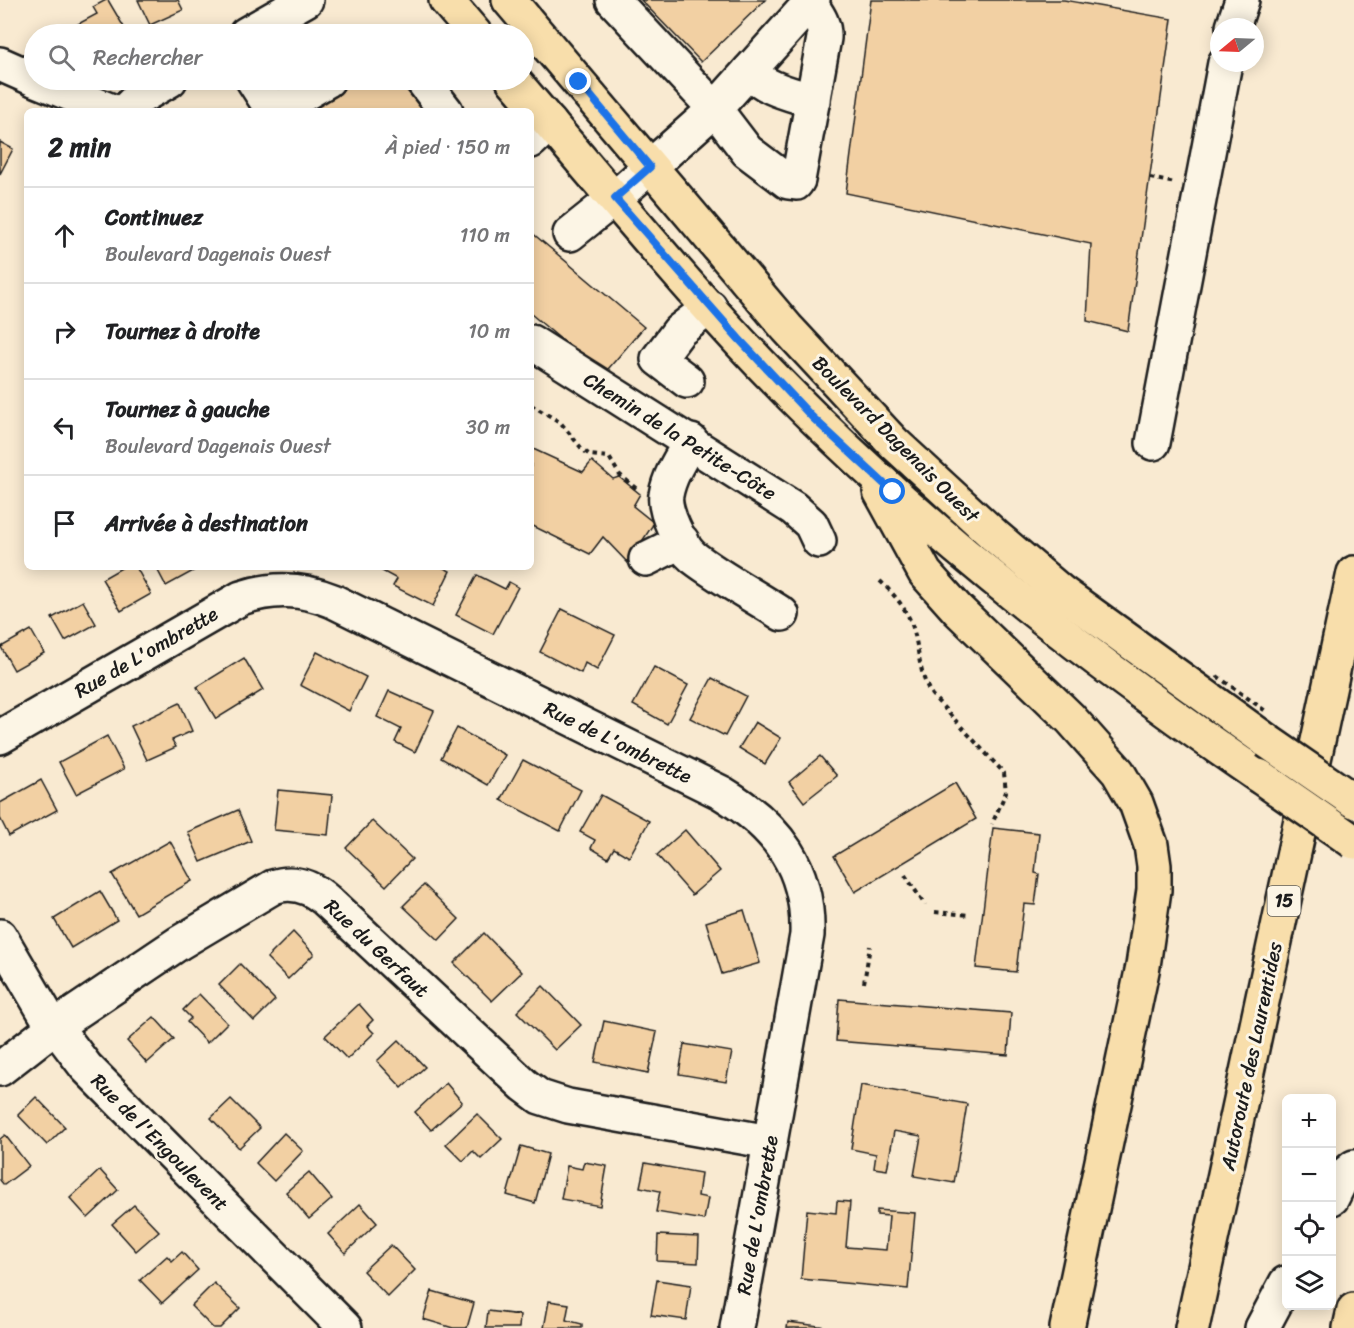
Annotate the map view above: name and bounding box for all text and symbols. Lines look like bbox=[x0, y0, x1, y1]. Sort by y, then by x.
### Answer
north arrow bbox=[1210, 18, 1264, 72]
search box bbox=[24, 24, 534, 90]
text: Rechercher bbox=[93, 38, 203, 77]
icon: search bbox=[45, 41, 78, 74]
route end bbox=[565, 68, 591, 94]
text: 2 min bbox=[48, 124, 111, 170]
text: À pied · 150 m bbox=[385, 130, 510, 165]
text: Continuez bbox=[105, 198, 203, 237]
text: 110 m bbox=[460, 218, 510, 253]
icon: ahead bbox=[48, 219, 81, 252]
text: Boulevard Dagenais Ouest bbox=[105, 237, 331, 272]
text: Tournez à droite bbox=[105, 312, 260, 351]
text: 10 m bbox=[468, 314, 510, 349]
icon: right bbox=[48, 315, 81, 348]
street label: Boulevard Dagenais Ouest bbox=[803, 347, 989, 532]
street label: Chemin de la Petite-Côte bbox=[576, 363, 783, 510]
text: Tournez à gauche bbox=[105, 390, 270, 429]
text: 30 m bbox=[466, 410, 510, 445]
icon: left bbox=[48, 411, 81, 444]
text: Boulevard Dagenais Ouest bbox=[105, 429, 331, 464]
route start bbox=[879, 478, 905, 504]
text: Arrivée à destination bbox=[105, 504, 308, 543]
icon: arrive bbox=[48, 507, 81, 540]
street label: Rue de L'ombrette bbox=[68, 597, 225, 708]
street label: Rue de L'ombrette bbox=[538, 691, 698, 794]
road number: 15 bbox=[1268, 886, 1300, 916]
street label: Rue du Gerfaut bbox=[316, 890, 438, 1007]
street label: Autoroute des Laurentides bbox=[1210, 938, 1293, 1174]
street label: Rue de l'Engoulevent bbox=[82, 1065, 237, 1220]
map controls bbox=[1282, 1094, 1336, 1310]
button: + bbox=[1282, 1094, 1336, 1148]
street label: Rue de L'ombrette bbox=[726, 1132, 789, 1298]
button: − bbox=[1282, 1148, 1336, 1202]
button: locate bbox=[1282, 1202, 1336, 1256]
button: layers bbox=[1282, 1256, 1336, 1310]

